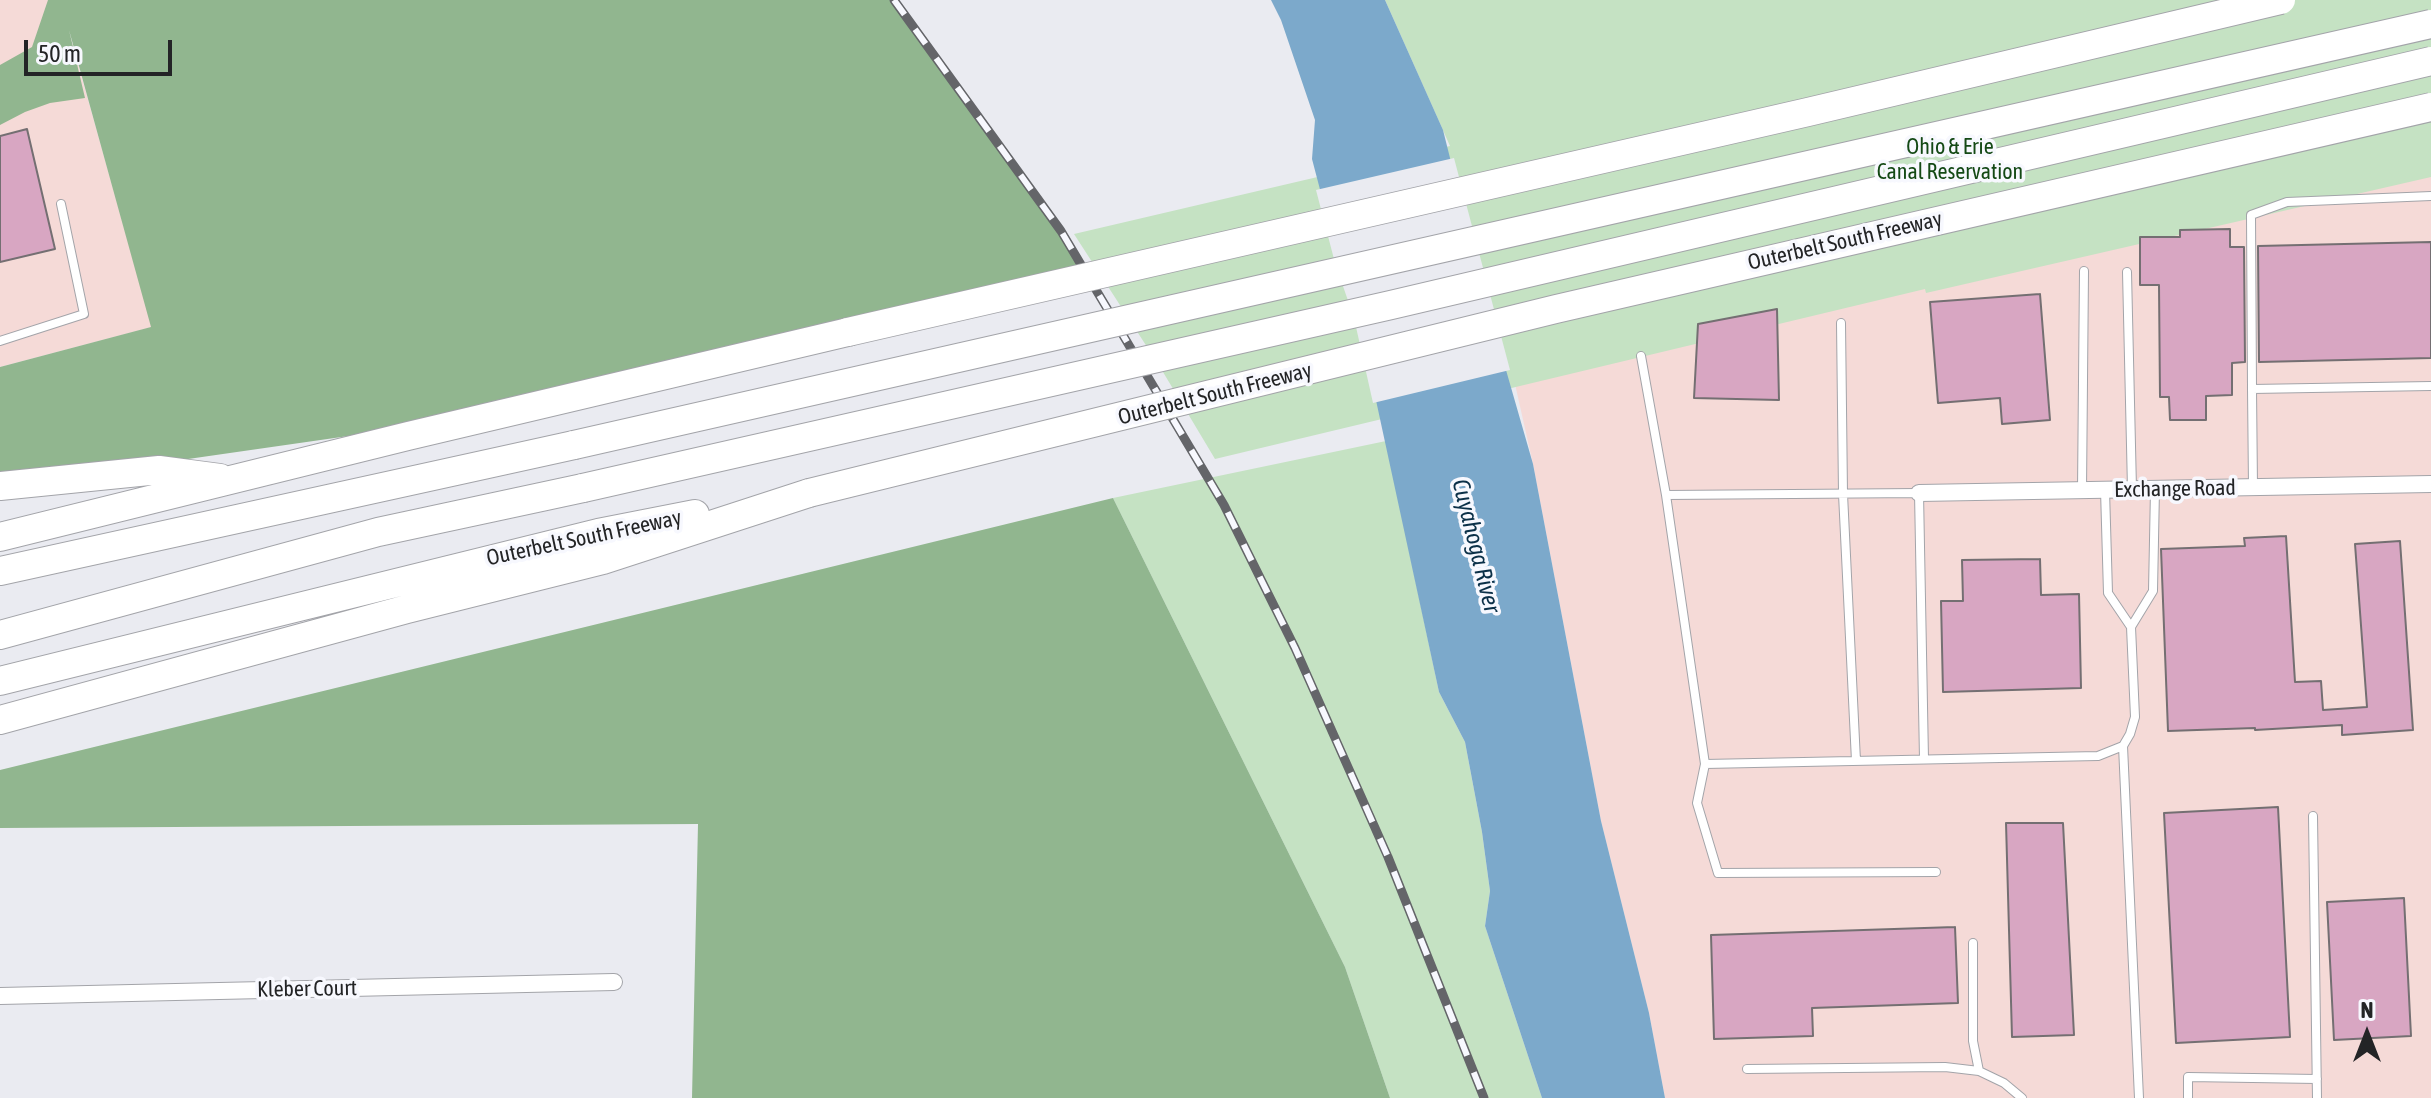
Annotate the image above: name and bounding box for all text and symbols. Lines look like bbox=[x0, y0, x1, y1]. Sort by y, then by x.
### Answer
scale bar bbox=[28, 24, 176, 74]
text: 50 m bbox=[38, 40, 81, 67]
park label: Ohio & Erie Canal Reservation bbox=[1877, 134, 2023, 186]
street label: Outerbelt South Freeway bbox=[1745, 206, 1945, 276]
street label: Outerbelt South Freeway bbox=[1115, 357, 1315, 431]
street label: Exchange Road bbox=[2114, 475, 2236, 503]
water label: Cuyahoga River bbox=[1446, 476, 1506, 616]
street label: Outerbelt South Freeway bbox=[484, 504, 684, 572]
street label: Kleber Court bbox=[257, 975, 357, 1003]
north arrow bbox=[2327, 994, 2407, 1074]
text: N bbox=[2361, 997, 2373, 1023]

